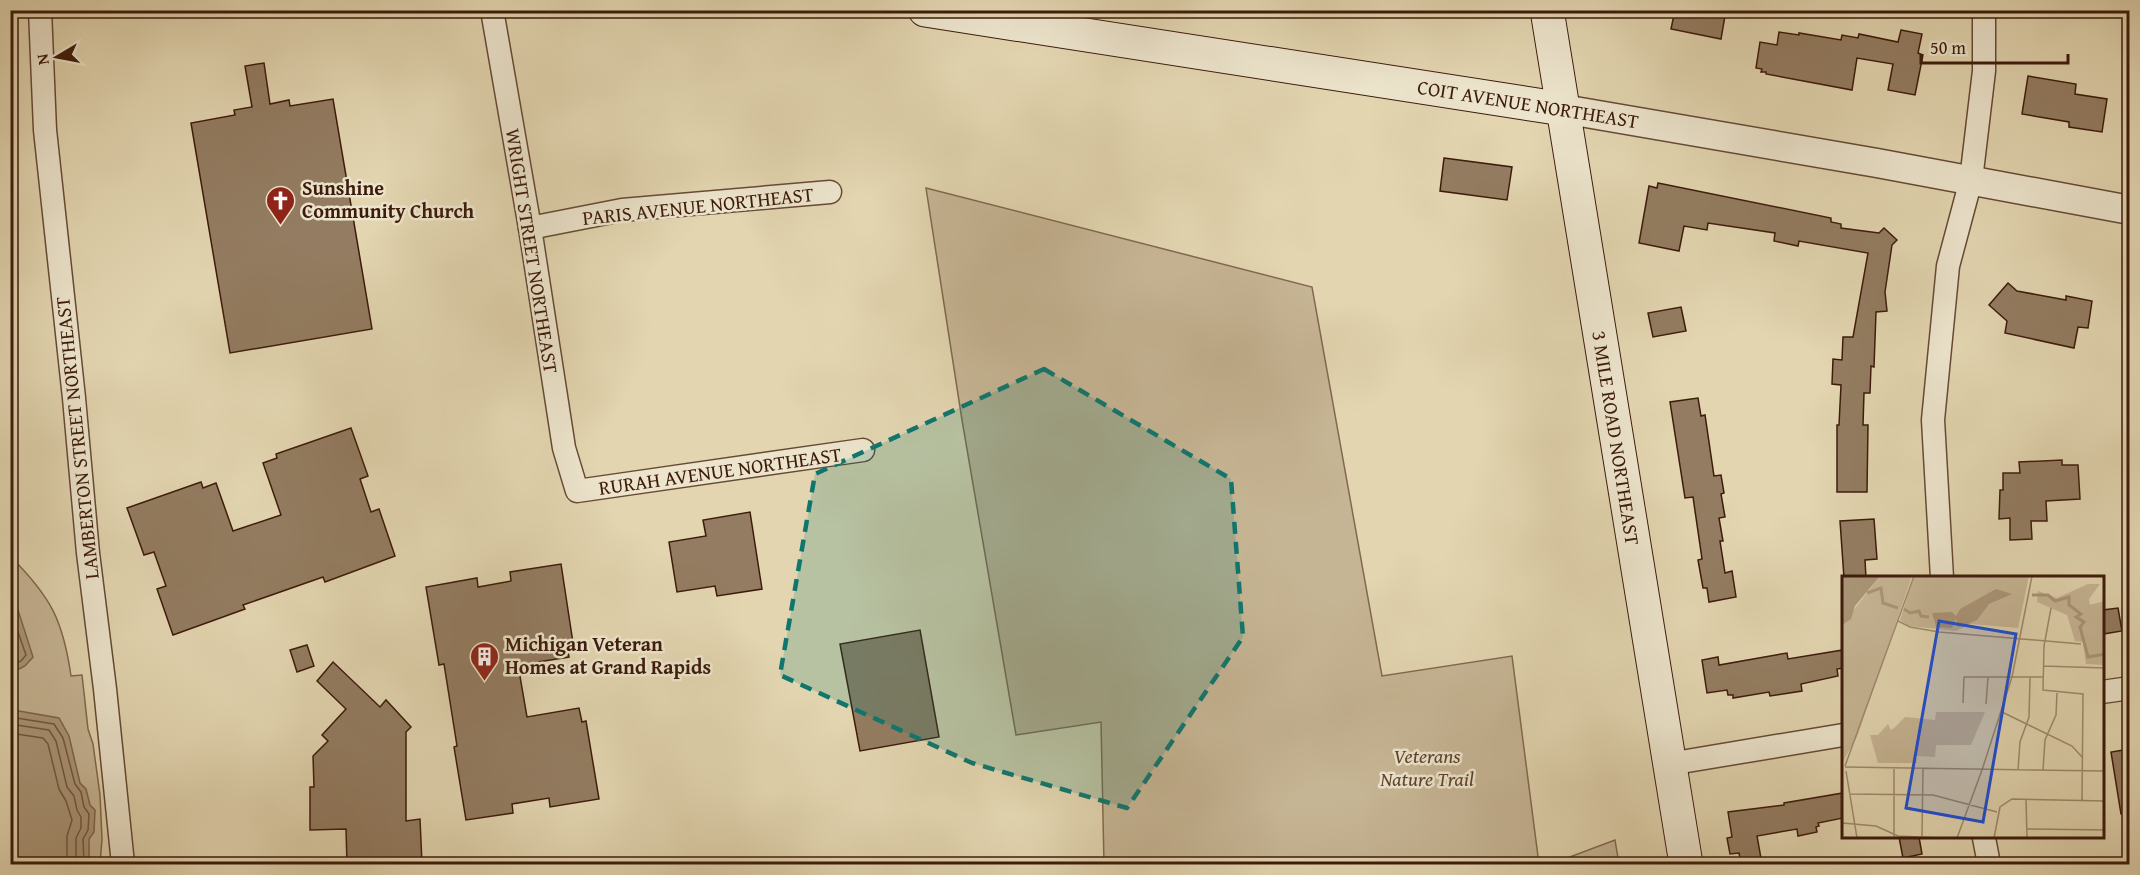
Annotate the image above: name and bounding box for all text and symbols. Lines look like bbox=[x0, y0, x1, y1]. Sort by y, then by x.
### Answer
north arrow bbox=[27, 27, 87, 87]
scale bar bbox=[1921, 27, 2068, 65]
text: 50 m bbox=[1930, 34, 1966, 61]
text: N bbox=[29, 52, 55, 67]
street label: COIT AVENUE NORTHEAST bbox=[1415, 72, 1641, 135]
street label: WRIGHT STREET NORTHEAST bbox=[499, 126, 566, 376]
place label: Sunshine Community Church bbox=[302, 173, 474, 225]
street label: PARIS AVENUE NORTHEAST bbox=[581, 179, 815, 232]
church icon: Sunshine Community Church bbox=[265, 184, 297, 226]
street label: LAMBERTON STREET NORTHEAST bbox=[47, 295, 106, 581]
street label: 3 MILE ROAD NORTHEAST bbox=[1585, 329, 1648, 547]
street label: RURAH AVENUE NORTHEAST bbox=[597, 439, 843, 502]
inset map bbox=[1842, 576, 2104, 839]
place label: Michigan Veteran Homes at Grand Rapids bbox=[505, 629, 711, 681]
building icon: Michigan Veteran Homes at Grand Rapids bbox=[468, 640, 500, 682]
park label: Veterans Nature Trail bbox=[1379, 741, 1474, 793]

